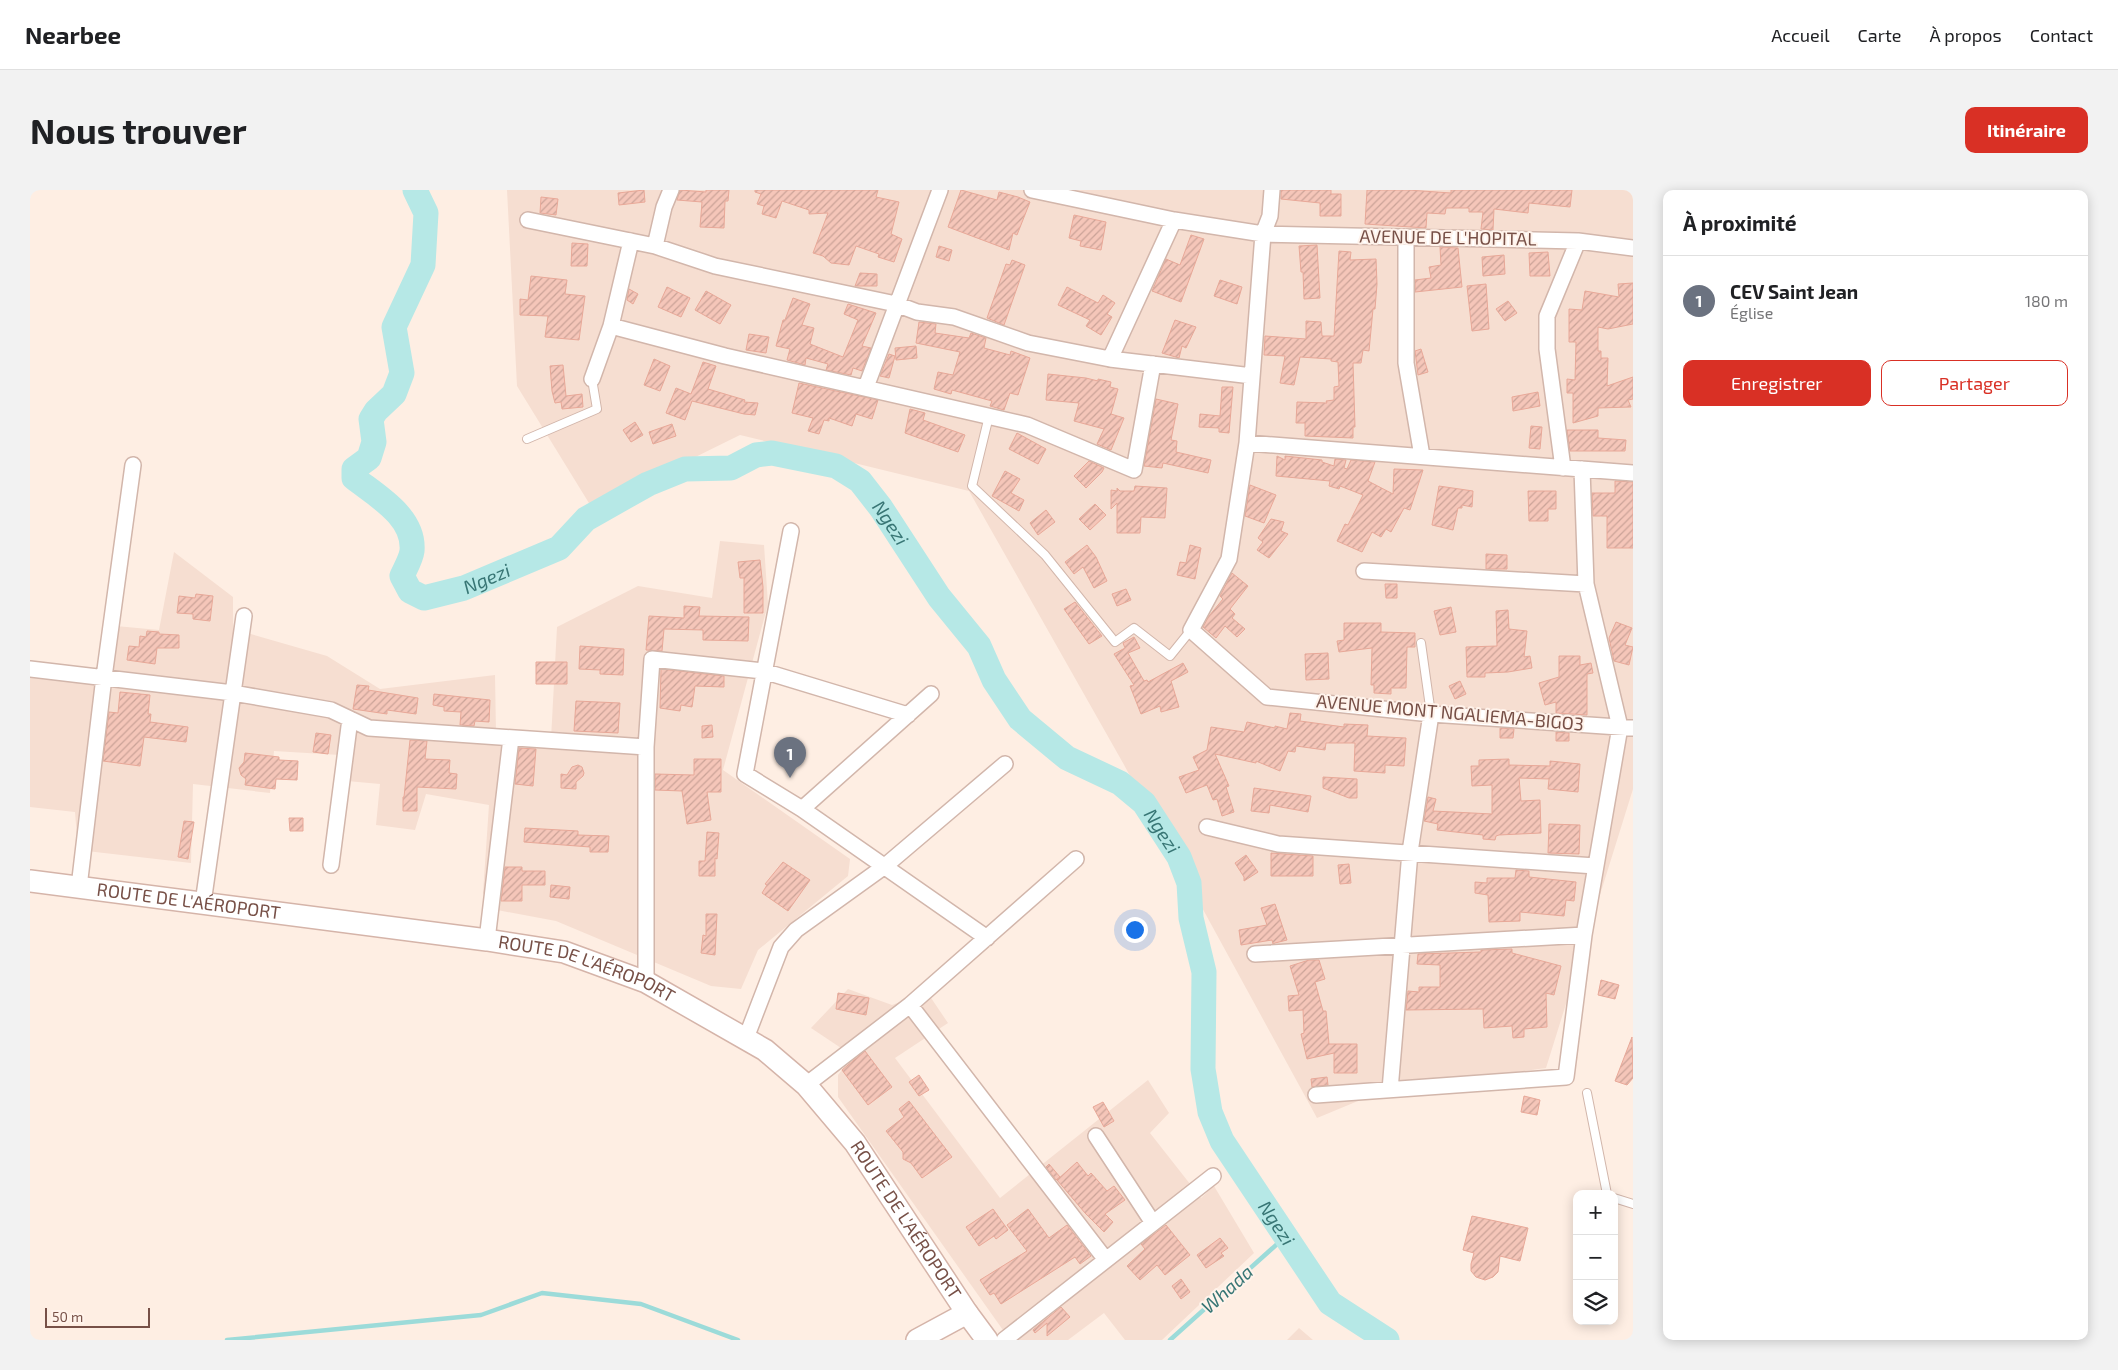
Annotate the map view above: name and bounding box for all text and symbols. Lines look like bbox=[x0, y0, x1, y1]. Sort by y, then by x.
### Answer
text: Nearbee bbox=[25, 20, 121, 49]
text: Accueil bbox=[1771, 24, 1830, 46]
text: Carte bbox=[1858, 24, 1901, 46]
text: À propos bbox=[1929, 24, 2002, 46]
text: Contact bbox=[2030, 24, 2093, 46]
button: Itinéraire bbox=[1965, 107, 2088, 153]
text: Nous trouver bbox=[30, 109, 247, 151]
text: À proximité bbox=[1683, 210, 1797, 235]
street label: AVENUE DE L'HOPITAL bbox=[1359, 224, 1537, 250]
text: CEV Saint Jean bbox=[1730, 280, 1858, 303]
text: 1 bbox=[1696, 291, 1702, 310]
text: 180 m bbox=[2025, 291, 2068, 310]
text: Église bbox=[1730, 303, 1773, 322]
button: Enregistrer bbox=[1683, 360, 1871, 406]
button: Partager bbox=[1881, 360, 2068, 406]
water label: Ngezi bbox=[868, 495, 914, 549]
water label: Ngezi bbox=[460, 558, 514, 598]
street label: AVENUE MONT NGALIEMA-BIGO3 bbox=[1315, 689, 1585, 735]
pin: 1 bbox=[774, 737, 806, 778]
water label: Ngezi bbox=[1140, 804, 1186, 858]
street label: ROUTE DE L'AÉROPORT bbox=[96, 878, 283, 923]
your location bbox=[1122, 917, 1148, 943]
street label: ROUTE DE L'AÉROPORT bbox=[497, 930, 680, 1007]
street label: ROUTE DE L'AÉROPORT bbox=[846, 1136, 967, 1303]
map controls bbox=[1573, 1190, 1618, 1325]
button: + bbox=[1573, 1190, 1618, 1235]
water label: Ngezi bbox=[1254, 1196, 1300, 1250]
button: − bbox=[1573, 1235, 1618, 1280]
water label: Whada bbox=[1196, 1259, 1257, 1318]
button: layers bbox=[1573, 1280, 1618, 1325]
scale bar bbox=[45, 1305, 150, 1328]
text: 50 m bbox=[52, 1308, 83, 1325]

